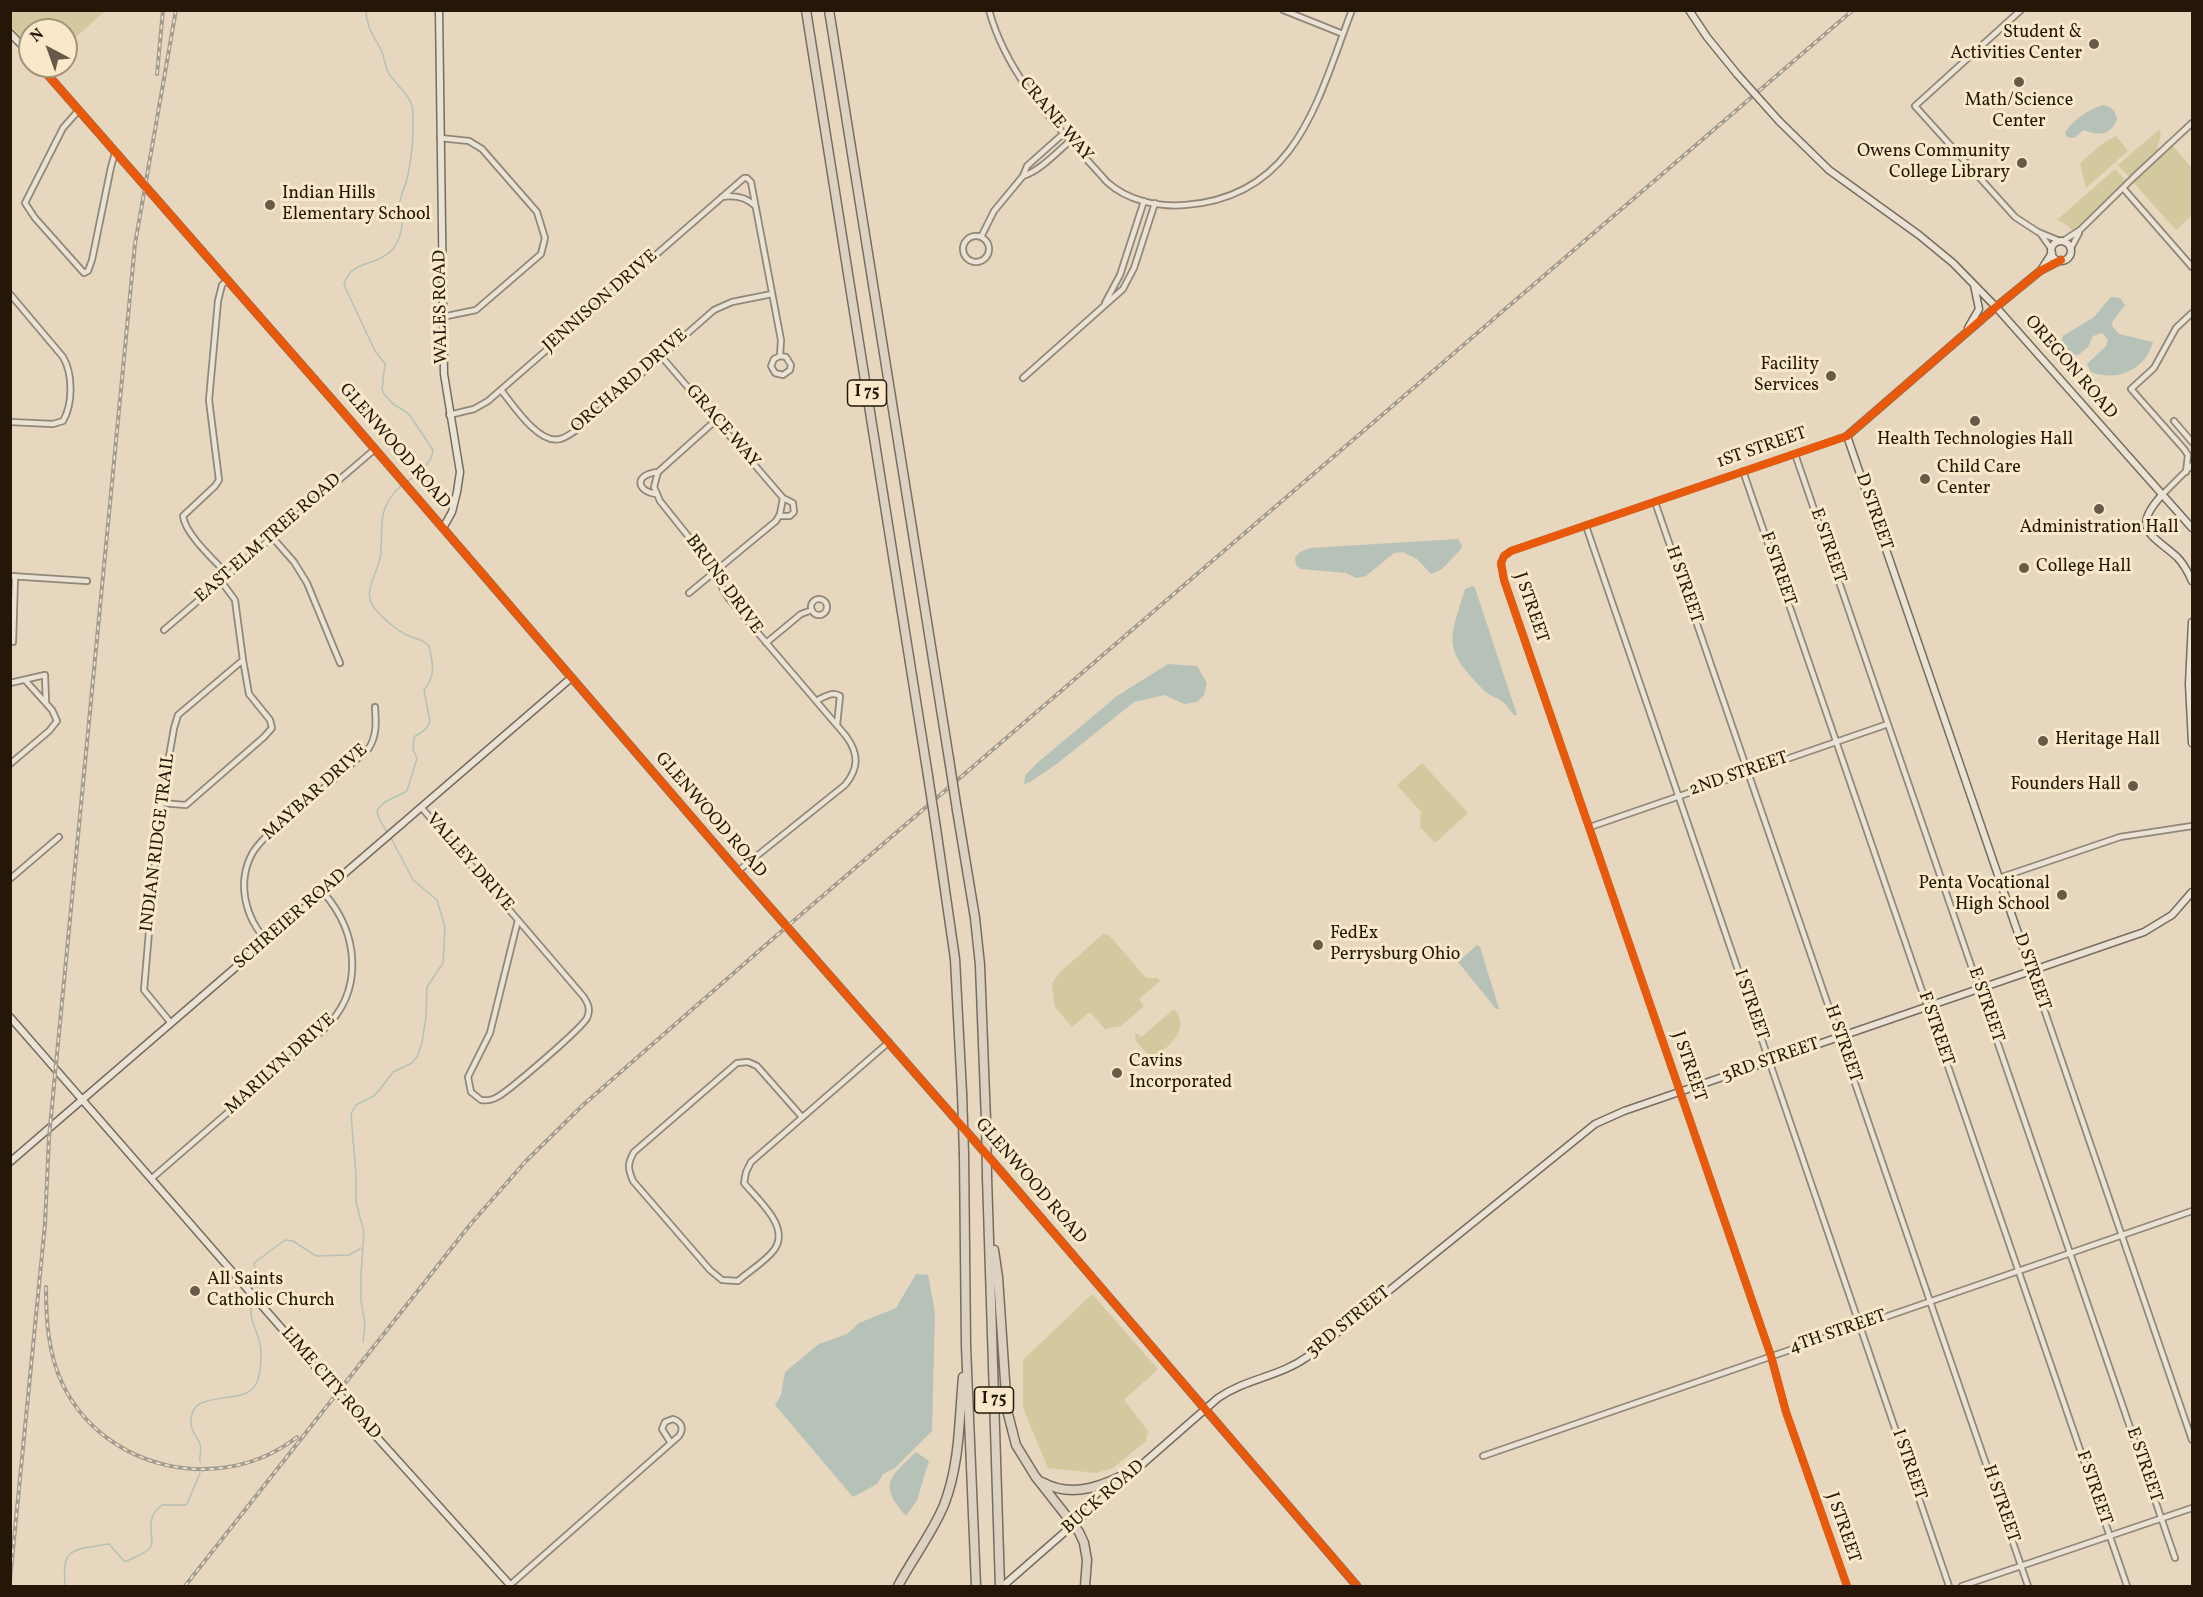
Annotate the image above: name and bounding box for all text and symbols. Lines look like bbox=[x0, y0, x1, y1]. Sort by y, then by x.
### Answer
north arrow bbox=[18, 18, 78, 78]
place label: Student & Activities Center bbox=[1950, 23, 2082, 66]
text: N bbox=[26, 24, 49, 48]
marker: Student & Activities Center bbox=[2087, 37, 2101, 51]
street label: CRANE WAY bbox=[1014, 73, 1096, 167]
marker: Math/Science Center bbox=[2012, 75, 2026, 89]
place label: Math/Science Center bbox=[1965, 91, 2073, 134]
place label: Owens Community College Library bbox=[1857, 142, 2010, 184]
marker: Owens Community College Library bbox=[2015, 156, 2029, 170]
place label: Indian Hills Elementary School bbox=[282, 184, 431, 226]
marker: Indian Hills Elementary School bbox=[263, 198, 277, 212]
street label: JENNISON DRIVE bbox=[539, 246, 663, 358]
street label: WALES ROAD bbox=[430, 250, 454, 364]
street label: OREGON ROAD bbox=[2019, 312, 2121, 424]
street label: ORCHARD DRIVE bbox=[567, 325, 693, 439]
place label: Facility Services bbox=[1754, 355, 1819, 398]
marker: Facility Services bbox=[1824, 369, 1838, 383]
street label: GLENWOOD ROAD bbox=[334, 380, 454, 514]
road number: I 75 bbox=[848, 380, 886, 406]
street label: GRACE WAY bbox=[680, 381, 764, 473]
marker: Health Technologies Hall bbox=[1968, 414, 1982, 428]
street label: 1ST STREET bbox=[1714, 424, 1810, 474]
place label: Health Technologies Hall bbox=[1877, 430, 2073, 452]
place label: Child Care Center bbox=[1937, 458, 2021, 500]
street label: EAST ELM TREE ROAD bbox=[192, 470, 346, 608]
street label: D STREET bbox=[1850, 471, 1896, 553]
marker: Child Care Center bbox=[1918, 472, 1932, 486]
marker: Administration Hall bbox=[2092, 502, 2106, 516]
street label: E STREET bbox=[1804, 506, 1850, 586]
place label: Administration Hall bbox=[2019, 518, 2179, 540]
street label: F STREET bbox=[1754, 529, 1800, 609]
street label: BRUNS DRIVE bbox=[680, 531, 766, 639]
street label: H STREET bbox=[1660, 543, 1706, 627]
place label: College Hall bbox=[2036, 557, 2131, 579]
marker: College Hall bbox=[2017, 561, 2031, 575]
street label: J STREET bbox=[1508, 570, 1552, 646]
place label: Heritage Hall bbox=[2055, 730, 2160, 752]
marker: Heritage Hall bbox=[2036, 734, 2050, 748]
street label: MAYBAR DRIVE bbox=[259, 740, 373, 846]
street label: 2ND STREET bbox=[1687, 748, 1791, 802]
street label: GLENWOOD ROAD bbox=[650, 749, 770, 883]
street label: INDIAN RIDGE TRAIL bbox=[137, 752, 181, 934]
place label: Founders Hall bbox=[2011, 775, 2121, 797]
marker: Founders Hall bbox=[2126, 779, 2140, 793]
street label: VALLEY DRIVE bbox=[420, 809, 518, 917]
street label: SCHREIER ROAD bbox=[230, 865, 352, 975]
place label: Penta Vocational High School bbox=[1918, 874, 2050, 916]
marker: Penta Vocational High School bbox=[2055, 888, 2069, 902]
place label: FedEx Perrysburg Ohio bbox=[1330, 924, 1460, 966]
street label: D STREET bbox=[2008, 931, 2054, 1013]
marker: FedEx Perrysburg Ohio bbox=[1311, 938, 1325, 952]
street label: E STREET bbox=[1962, 965, 2008, 1045]
street label: I STREET bbox=[1728, 967, 1772, 1043]
street label: F STREET bbox=[1912, 989, 1958, 1069]
street label: H STREET bbox=[1819, 1002, 1865, 1086]
street label: MARILYN DRIVE bbox=[221, 1010, 341, 1120]
street label: J STREET bbox=[1666, 1029, 1710, 1105]
street label: 3RD STREET bbox=[1719, 1034, 1823, 1088]
place label: Cavins Incorporated bbox=[1129, 1052, 1232, 1094]
marker: Cavins Incorporated bbox=[1110, 1066, 1124, 1080]
street label: GLENWOOD ROAD bbox=[970, 1115, 1090, 1249]
place label: All Saints Catholic Church bbox=[207, 1270, 335, 1312]
street label: 3RD STREET bbox=[1303, 1283, 1395, 1363]
marker: All Saints Catholic Church bbox=[188, 1284, 202, 1298]
street label: 4TH STREET bbox=[1787, 1306, 1889, 1360]
street label: LIME CITY ROAD bbox=[275, 1323, 385, 1445]
road number: I 75 bbox=[974, 1387, 1014, 1413]
street label: E STREET bbox=[2120, 1425, 2166, 1505]
street label: I STREET bbox=[1886, 1427, 1930, 1503]
street label: F STREET bbox=[2070, 1448, 2116, 1528]
street label: BUCK ROAD bbox=[1058, 1456, 1150, 1540]
street label: H STREET bbox=[1977, 1462, 2023, 1546]
street label: J STREET bbox=[1820, 1490, 1864, 1566]

